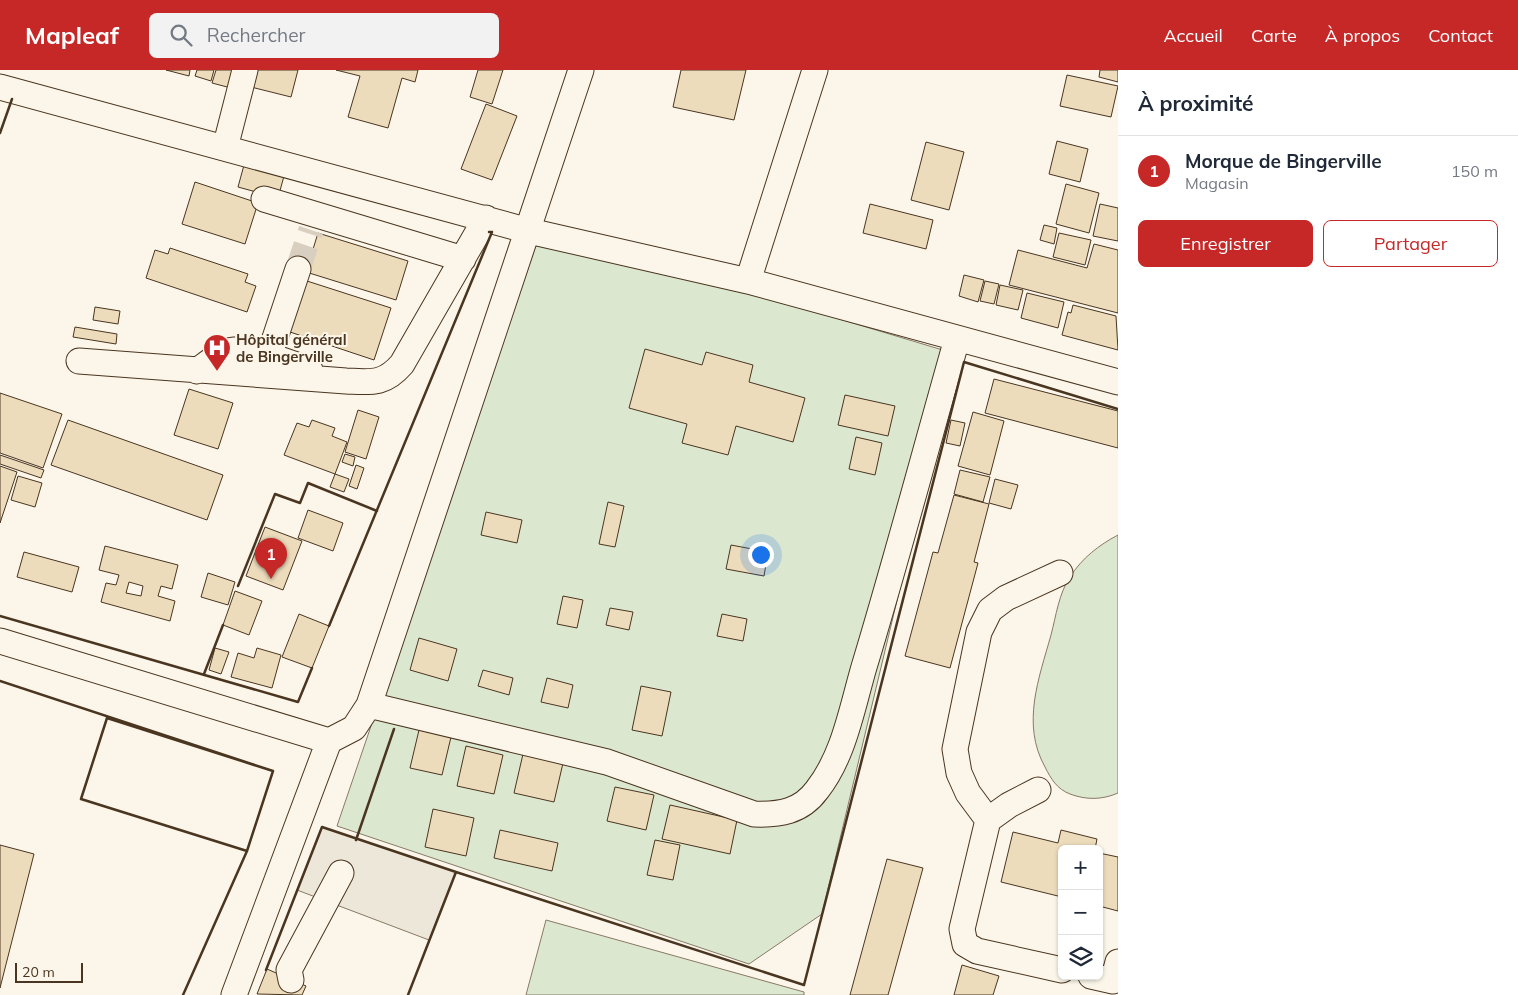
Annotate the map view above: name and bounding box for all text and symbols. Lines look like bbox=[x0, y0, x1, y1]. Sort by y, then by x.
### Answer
search box bbox=[149, 13, 499, 58]
text: Mapleaf bbox=[25, 20, 119, 50]
icon: search bbox=[167, 21, 195, 49]
text: Rechercher bbox=[207, 23, 305, 47]
text: Accueil bbox=[1163, 24, 1223, 47]
text: Carte bbox=[1251, 24, 1297, 47]
text: À propos bbox=[1325, 24, 1400, 47]
text: Contact bbox=[1428, 24, 1493, 47]
text: À proximité bbox=[1138, 90, 1254, 116]
text: Morque de Bingerville bbox=[1185, 149, 1382, 173]
text: 1 bbox=[1149, 161, 1159, 181]
text: 150 m bbox=[1451, 161, 1498, 181]
text: Magasin bbox=[1185, 173, 1249, 193]
button: Enregistrer bbox=[1138, 220, 1313, 267]
button: Partager bbox=[1323, 220, 1498, 267]
place label: Hôpital général de Bingerville bbox=[236, 330, 347, 366]
hospital icon: Hôpital général de Bingerville bbox=[202, 333, 232, 372]
pin: 1 bbox=[255, 538, 287, 579]
your location bbox=[748, 542, 774, 568]
map controls bbox=[1058, 845, 1103, 980]
button: + bbox=[1058, 845, 1103, 890]
button: − bbox=[1058, 890, 1103, 935]
button: layers bbox=[1058, 935, 1103, 980]
scale bar bbox=[15, 960, 82, 983]
text: 20 m bbox=[22, 963, 55, 981]

